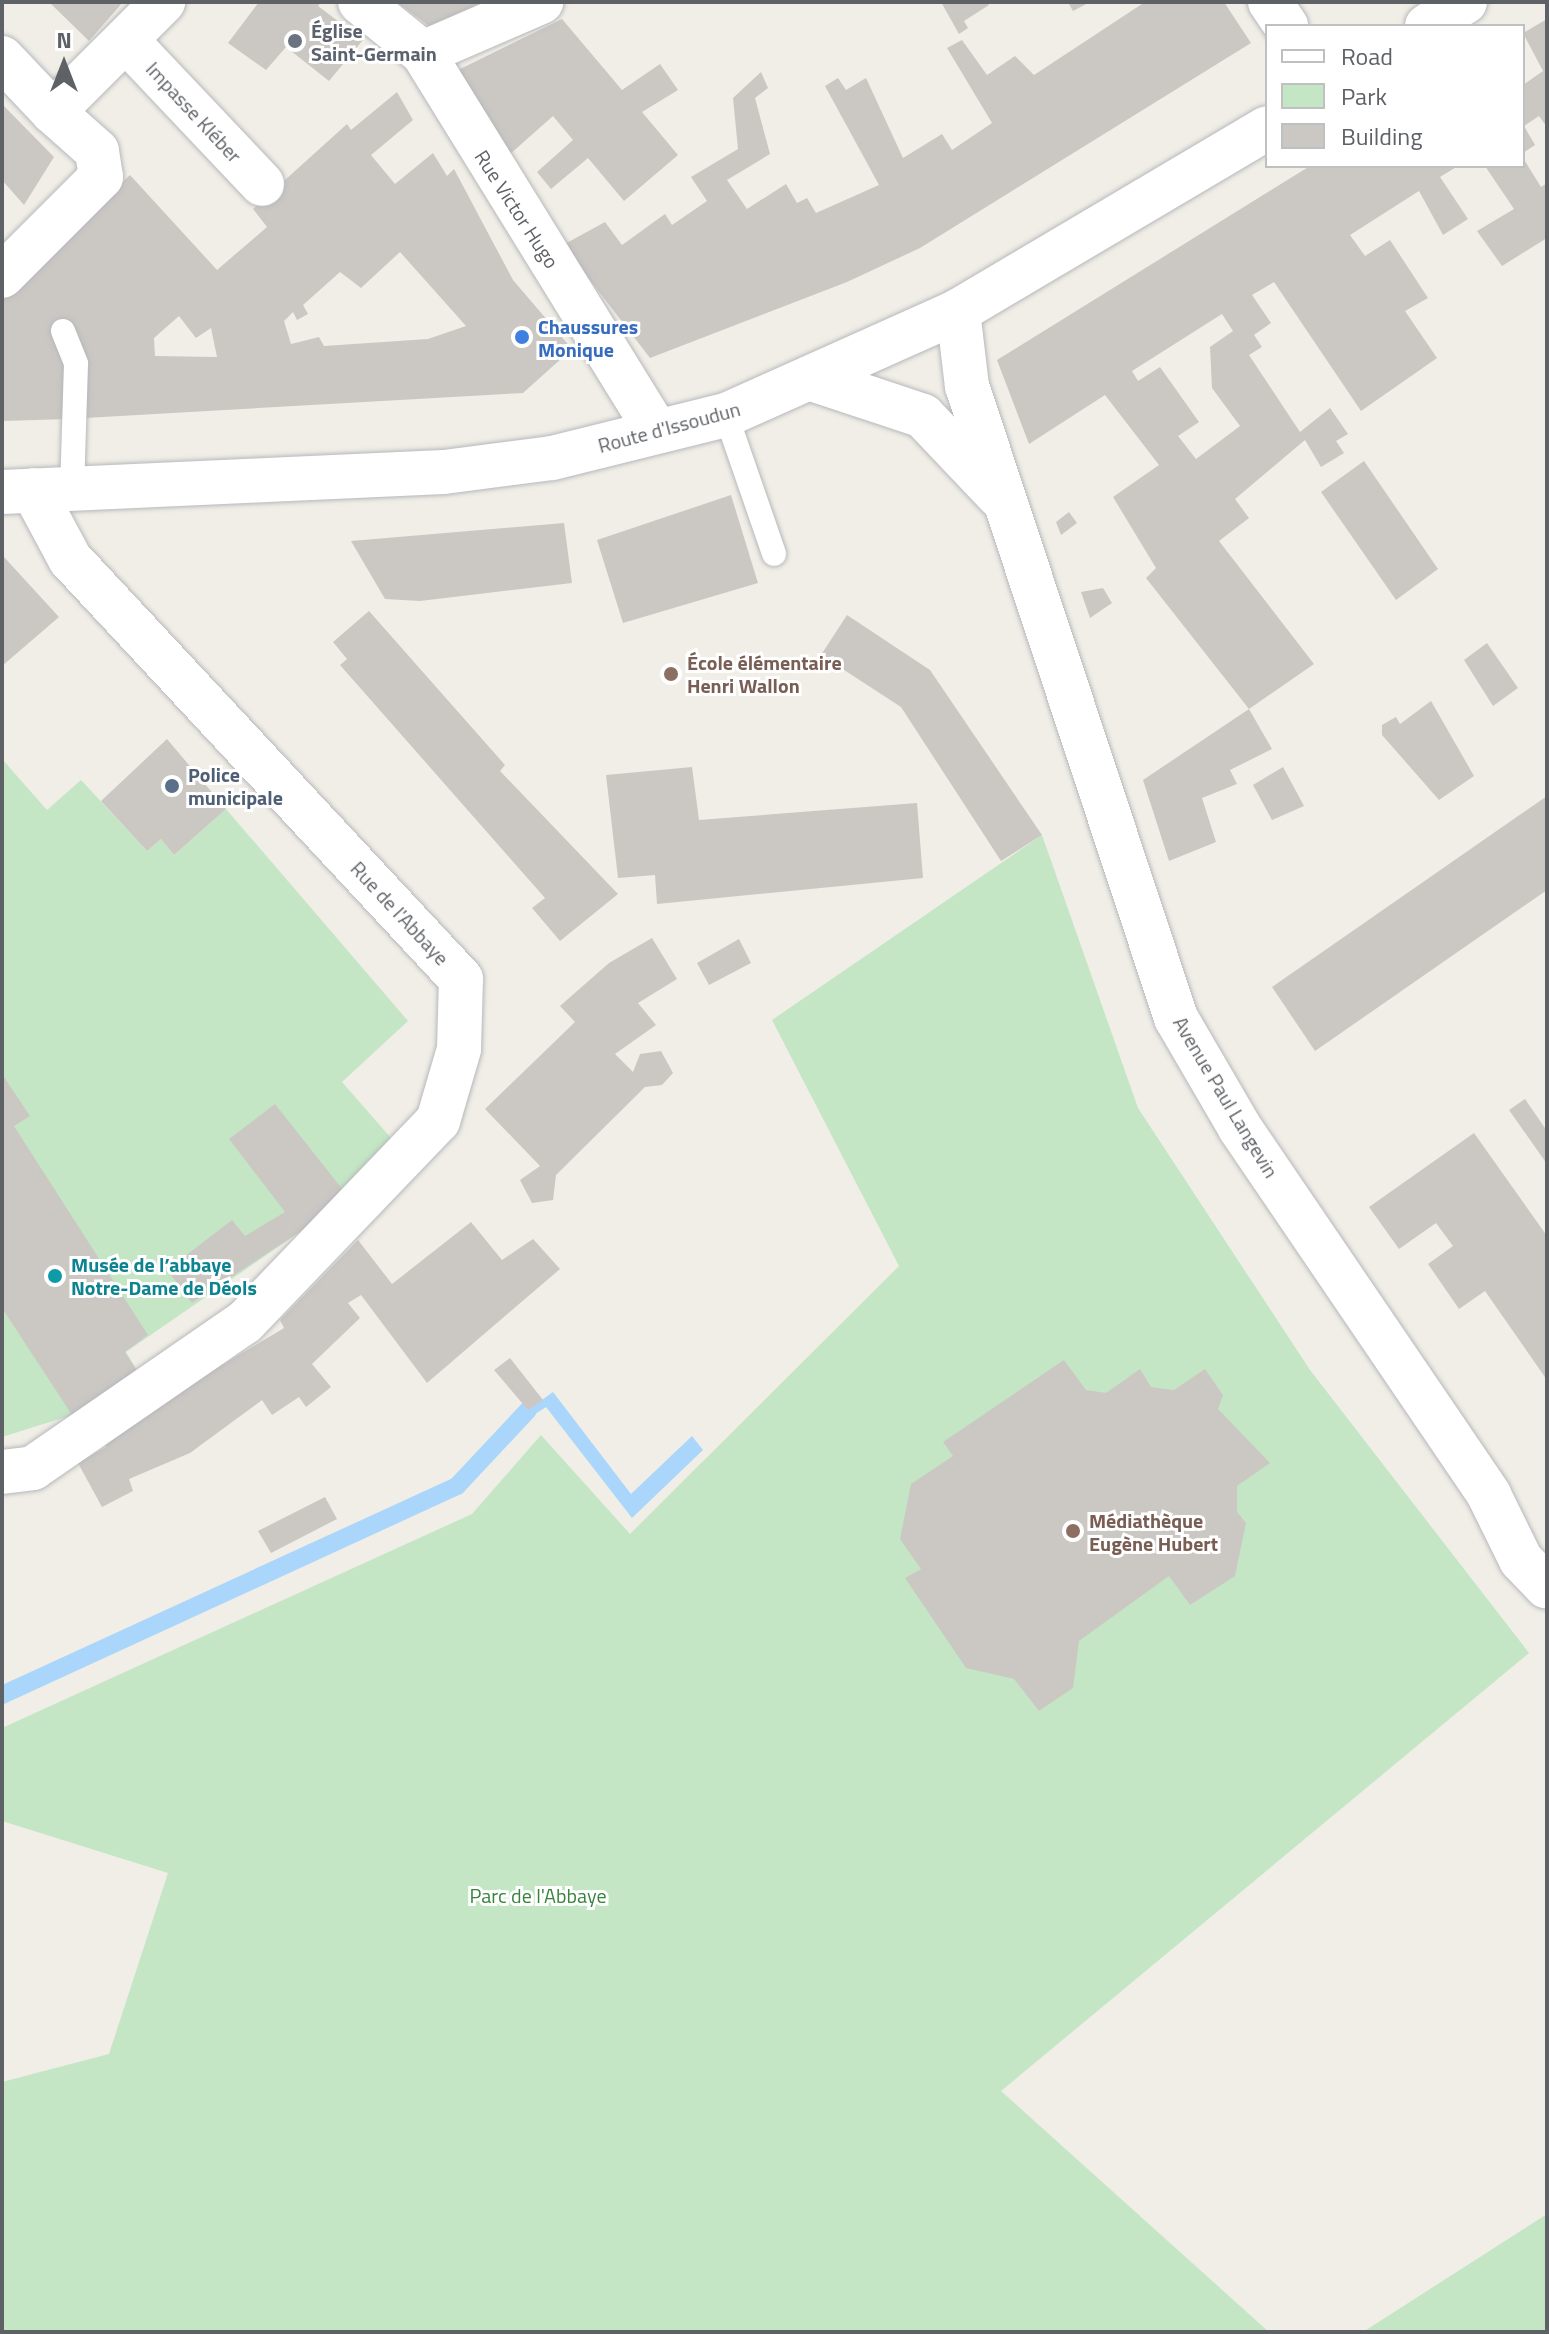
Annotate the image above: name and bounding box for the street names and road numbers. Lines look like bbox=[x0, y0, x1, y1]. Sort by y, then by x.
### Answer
street label: Impasse Kléber bbox=[141, 57, 247, 167]
street label: Rue Victor Hugo bbox=[470, 145, 564, 273]
street label: Route d'Issoudun bbox=[595, 396, 743, 458]
street label: Rue de l'Abbaye bbox=[346, 856, 454, 970]
street label: Avenue Paul Langevin bbox=[1168, 1012, 1284, 1182]

